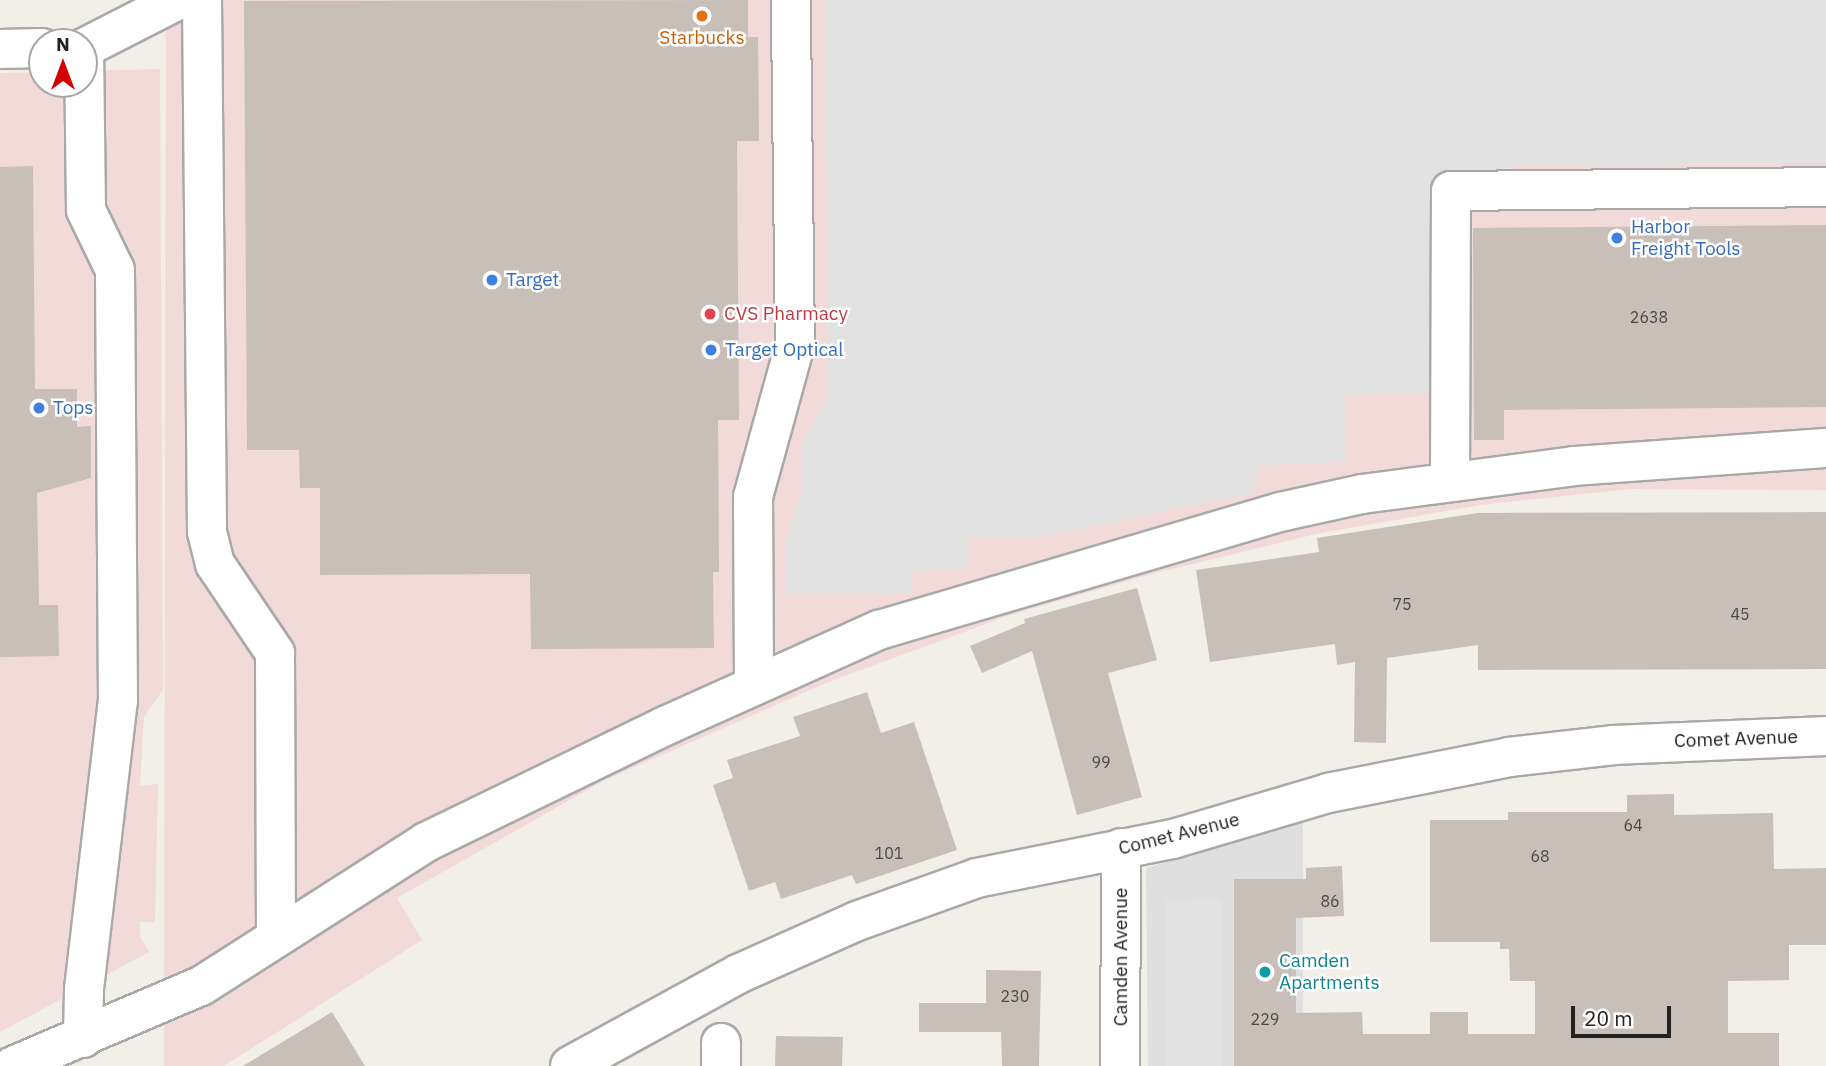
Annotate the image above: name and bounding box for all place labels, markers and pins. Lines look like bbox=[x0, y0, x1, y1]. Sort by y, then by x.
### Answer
marker: Starbucks bbox=[694, 8, 710, 24]
place label: Starbucks bbox=[659, 27, 745, 49]
place label: Harbor Freight Tools bbox=[1631, 216, 1741, 260]
marker: Harbor Freight Tools bbox=[1609, 230, 1625, 246]
place label: Target bbox=[506, 269, 559, 291]
marker: Target bbox=[484, 272, 500, 288]
place label: CVS Pharmacy bbox=[724, 303, 848, 325]
marker: CVS Pharmacy bbox=[702, 306, 718, 322]
place label: Target Optical bbox=[725, 339, 843, 361]
marker: Target Optical bbox=[703, 342, 719, 358]
place label: Tops bbox=[53, 397, 94, 419]
marker: Tops bbox=[31, 400, 47, 416]
place label: Camden Apartments bbox=[1279, 950, 1380, 994]
marker: Camden Apartments bbox=[1257, 964, 1273, 980]

